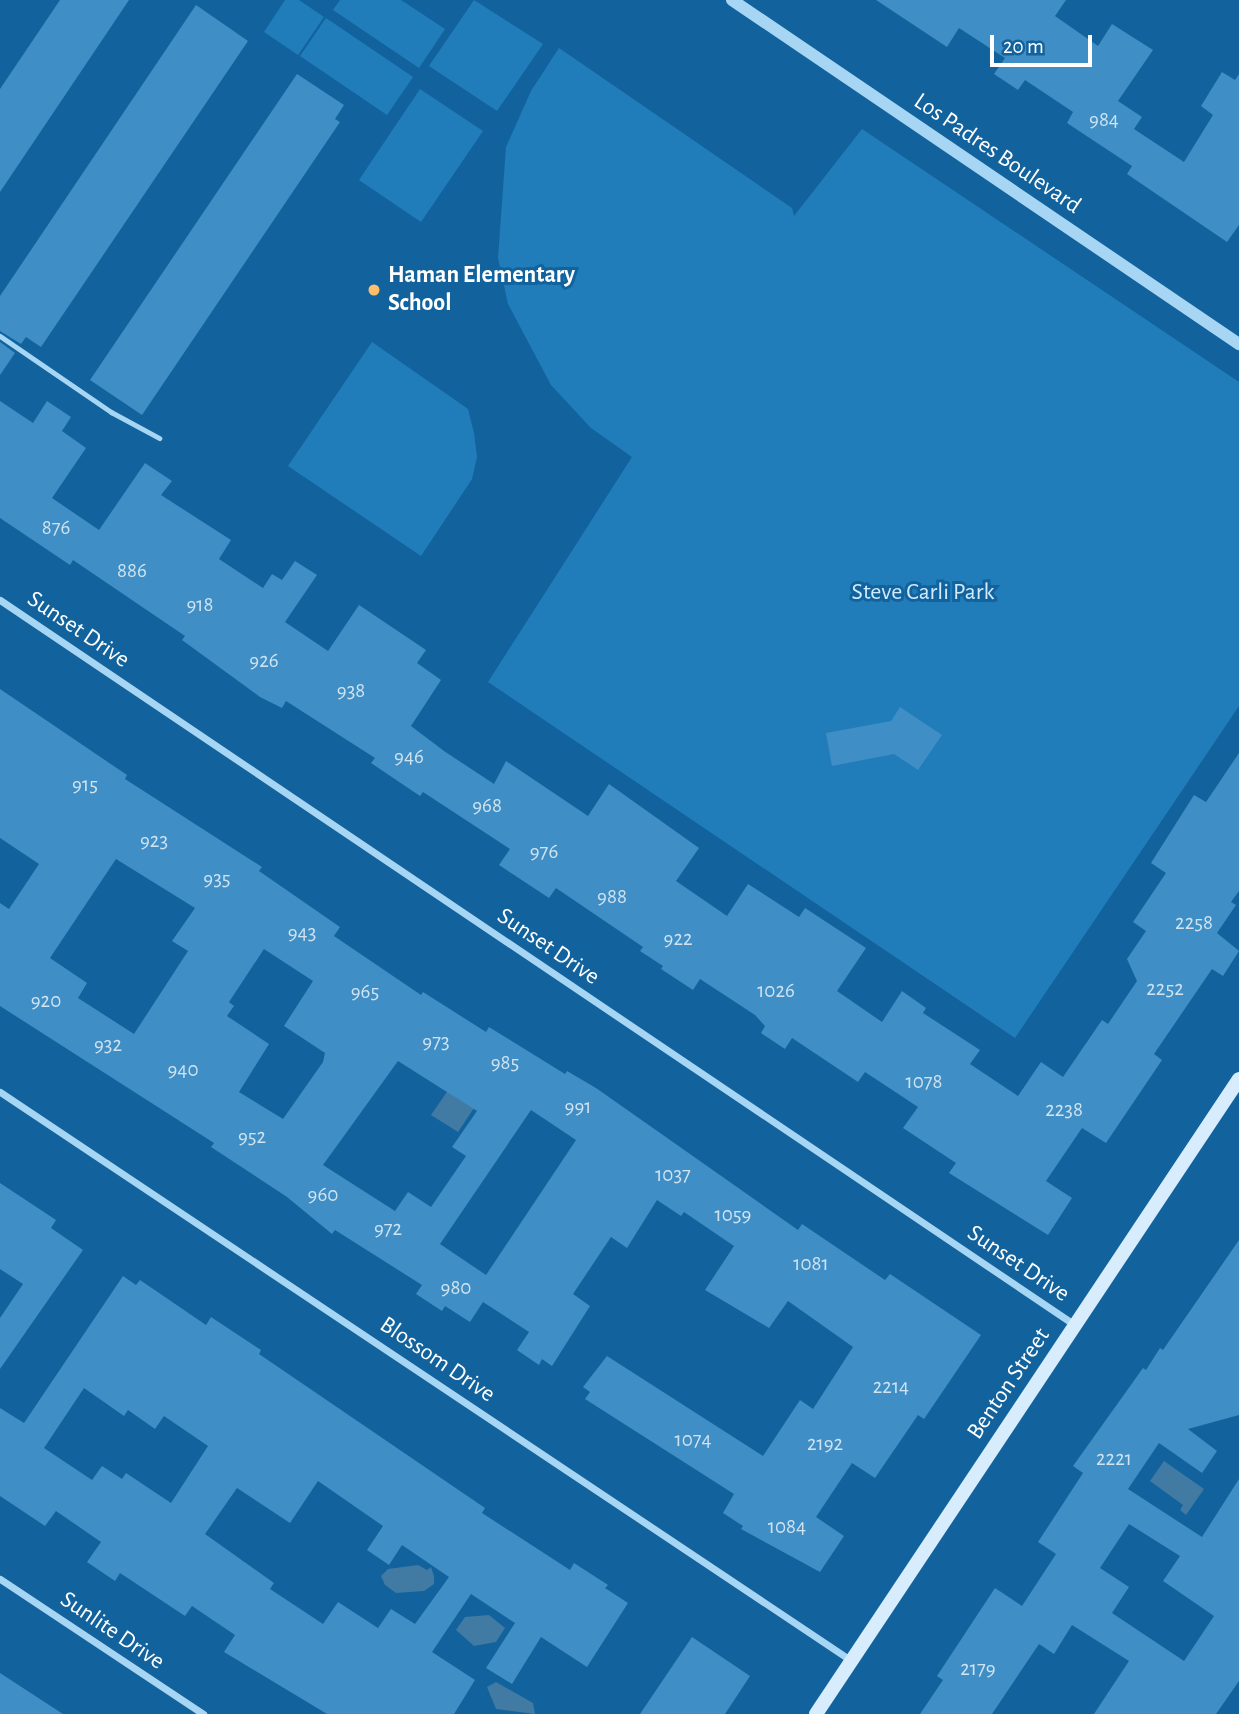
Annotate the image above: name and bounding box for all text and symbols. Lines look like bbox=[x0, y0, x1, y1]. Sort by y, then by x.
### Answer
scale bar bbox=[994, 21, 1096, 65]
text: 20 m bbox=[1003, 36, 1044, 57]
street label: Los Padres Boulevard bbox=[908, 87, 1086, 221]
house number: 984 bbox=[1089, 107, 1119, 133]
place label: Haman Elementary School bbox=[388, 262, 575, 318]
marker: Haman Elementary School bbox=[366, 282, 382, 298]
house number: 876 bbox=[42, 515, 70, 541]
house number: 886 bbox=[117, 558, 147, 584]
park label: Steve Carli Park bbox=[852, 579, 994, 607]
street label: Sunset Drive bbox=[21, 585, 135, 675]
house number: 918 bbox=[186, 592, 214, 618]
house number: 926 bbox=[249, 648, 279, 674]
house number: 938 bbox=[337, 678, 365, 704]
house number: 946 bbox=[394, 744, 424, 770]
house number: 915 bbox=[72, 772, 98, 798]
house number: 968 bbox=[472, 793, 502, 819]
house number: 923 bbox=[140, 828, 168, 854]
house number: 976 bbox=[530, 839, 558, 865]
house number: 935 bbox=[203, 866, 231, 892]
house number: 988 bbox=[597, 884, 627, 910]
street label: Sunset Drive bbox=[491, 902, 605, 992]
house number: 2258 bbox=[1175, 910, 1213, 936]
house number: 943 bbox=[288, 920, 316, 946]
house number: 922 bbox=[664, 926, 692, 952]
house number: 2252 bbox=[1146, 976, 1184, 1002]
house number: 1026 bbox=[757, 978, 795, 1004]
house number: 965 bbox=[351, 979, 379, 1005]
house number: 920 bbox=[31, 988, 61, 1014]
house number: 973 bbox=[422, 1029, 450, 1055]
house number: 932 bbox=[94, 1032, 122, 1058]
house number: 985 bbox=[491, 1050, 519, 1076]
house number: 940 bbox=[167, 1057, 199, 1083]
house number: 1078 bbox=[905, 1069, 943, 1095]
house number: 991 bbox=[565, 1094, 591, 1120]
house number: 2238 bbox=[1045, 1097, 1083, 1123]
house number: 952 bbox=[238, 1124, 266, 1150]
house number: 1037 bbox=[655, 1162, 691, 1188]
house number: 960 bbox=[308, 1182, 338, 1208]
house number: 1059 bbox=[715, 1202, 751, 1228]
house number: 972 bbox=[374, 1216, 402, 1242]
street label: Sunset Drive bbox=[961, 1219, 1075, 1309]
house number: 1081 bbox=[793, 1251, 829, 1277]
house number: 980 bbox=[441, 1275, 471, 1301]
street label: Blossom Drive bbox=[374, 1311, 500, 1409]
street label: Benton Street bbox=[961, 1323, 1057, 1445]
house number: 2214 bbox=[873, 1374, 909, 1400]
house number: 1074 bbox=[674, 1427, 712, 1453]
house number: 2192 bbox=[807, 1431, 843, 1457]
house number: 2221 bbox=[1096, 1446, 1132, 1472]
house number: 1084 bbox=[768, 1514, 806, 1540]
street label: Sunlite Drive bbox=[54, 1586, 170, 1676]
house number: 2179 bbox=[960, 1656, 996, 1682]

